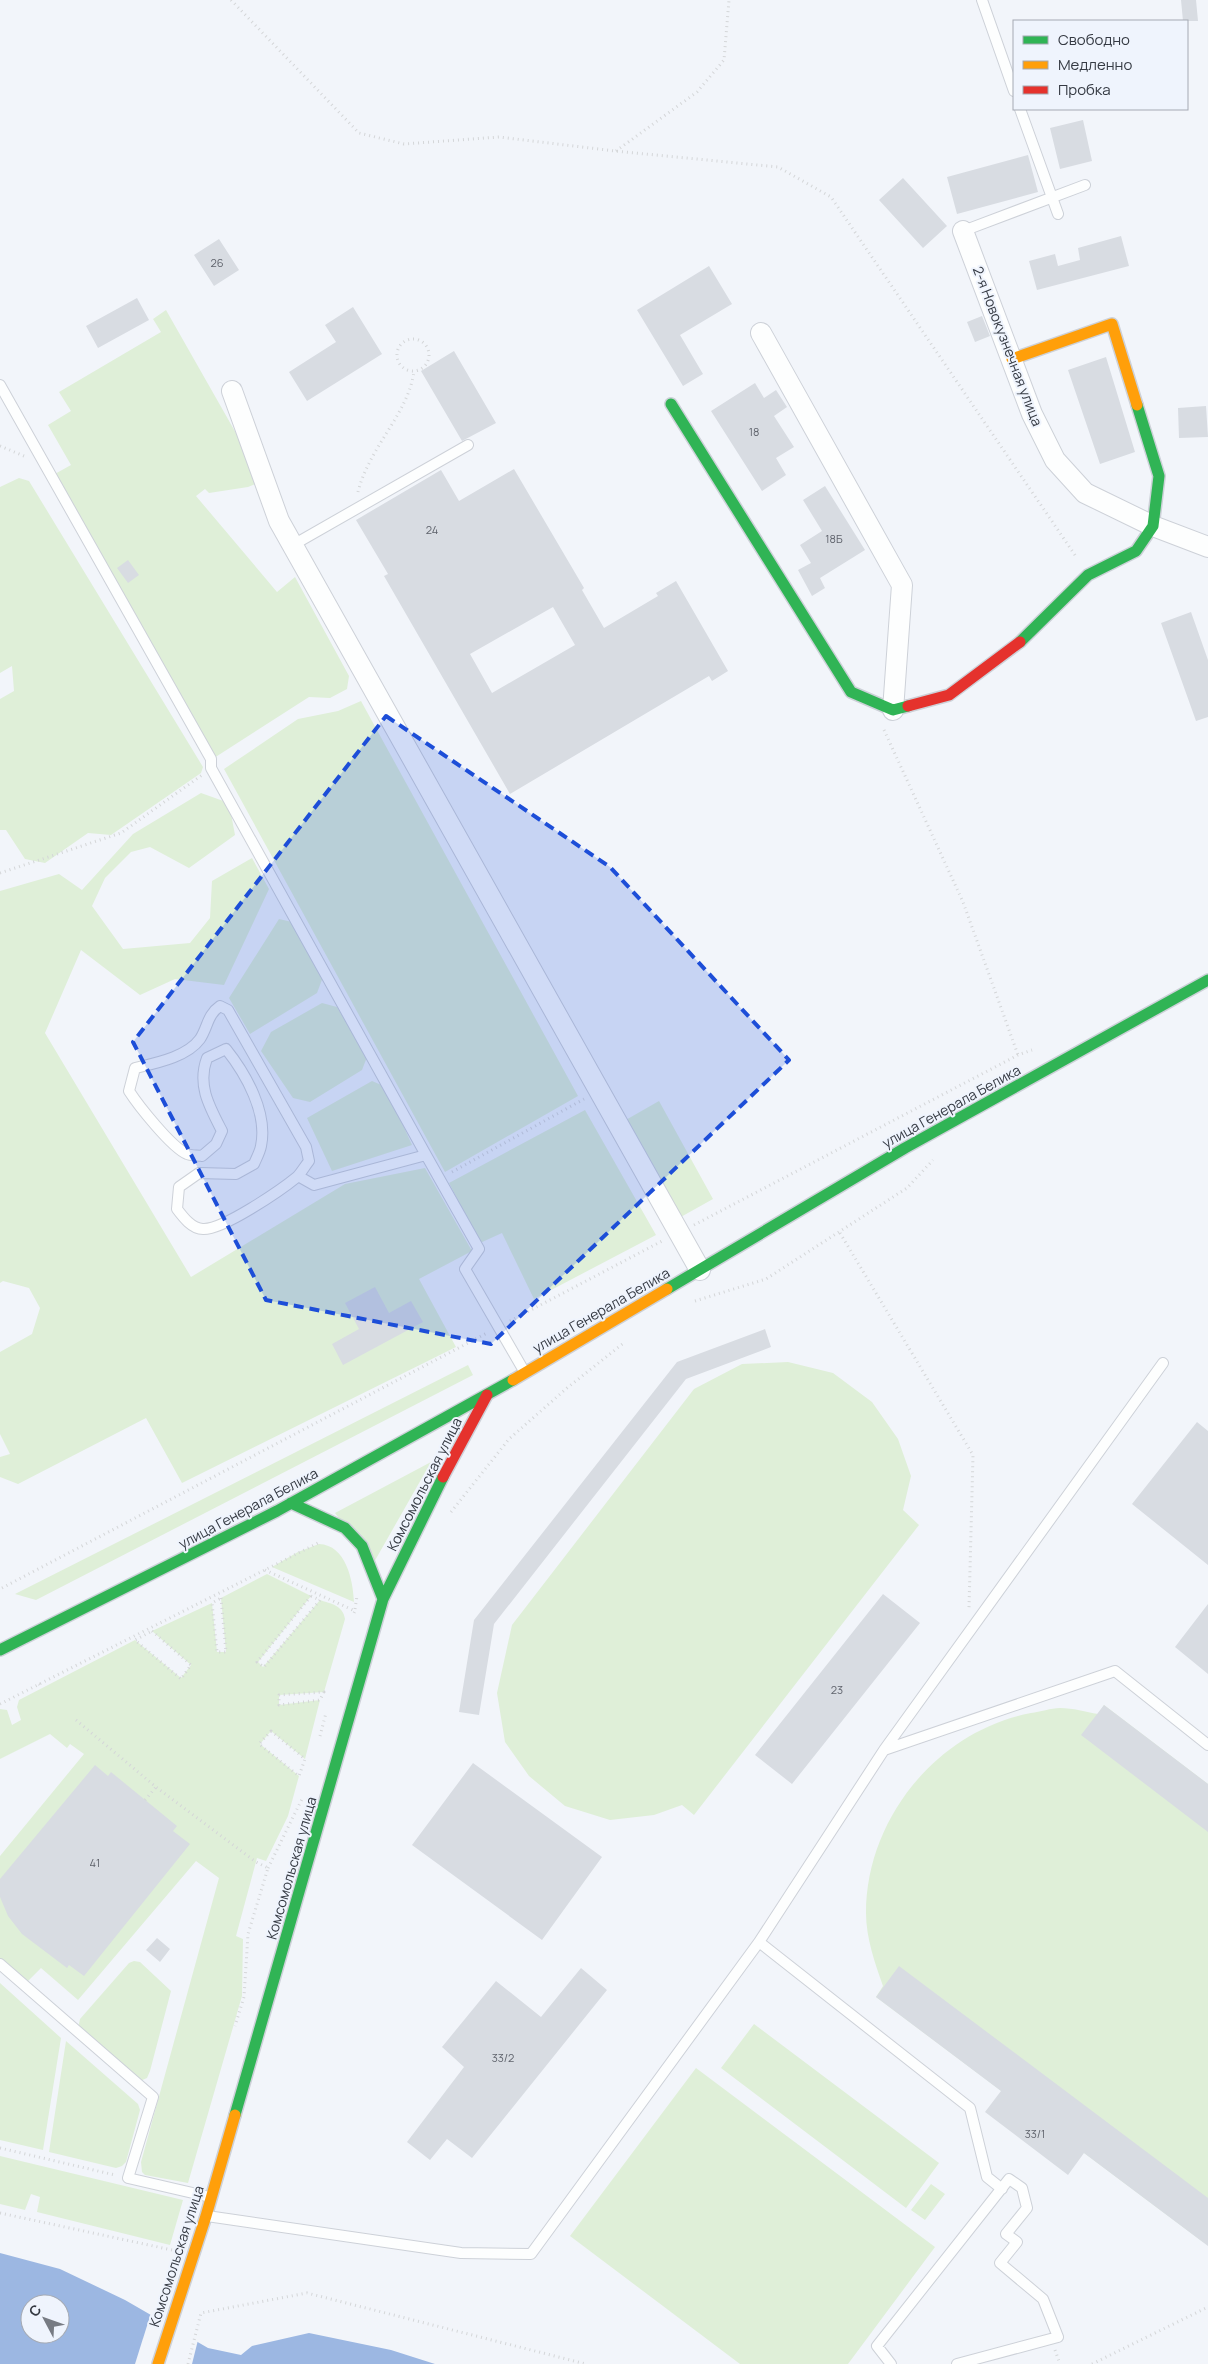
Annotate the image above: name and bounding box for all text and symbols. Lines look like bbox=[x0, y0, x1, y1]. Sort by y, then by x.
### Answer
legend bbox=[1013, 20, 1188, 110]
text: Свободно bbox=[1058, 29, 1130, 50]
text: Медленно bbox=[1058, 54, 1132, 75]
text: Пробка bbox=[1058, 79, 1111, 100]
house number: 26 bbox=[210, 255, 224, 270]
street label: 2-я Новокузнечная улица bbox=[969, 263, 1047, 429]
house number: 18 bbox=[749, 424, 759, 439]
house number: 24 bbox=[426, 522, 438, 537]
house number: 18Б bbox=[825, 531, 843, 546]
street label: улица Генерала Белика bbox=[878, 1060, 1024, 1152]
street label: улица Генерала Белика bbox=[529, 1263, 673, 1357]
street label: Комсомольская улица bbox=[382, 1414, 466, 1554]
street label: улица Генерала Белика bbox=[175, 1463, 321, 1553]
house number: 23 bbox=[831, 1682, 843, 1697]
street label: Комсомольская улица bbox=[262, 1794, 320, 1942]
house number: 41 bbox=[90, 1855, 100, 1870]
house number: 33/2 bbox=[492, 2050, 514, 2065]
house number: 33/1 bbox=[1025, 2126, 1045, 2141]
street label: Комсомольская улица bbox=[144, 2183, 208, 2329]
north arrow bbox=[20, 2294, 70, 2344]
text: С bbox=[24, 2300, 45, 2320]

